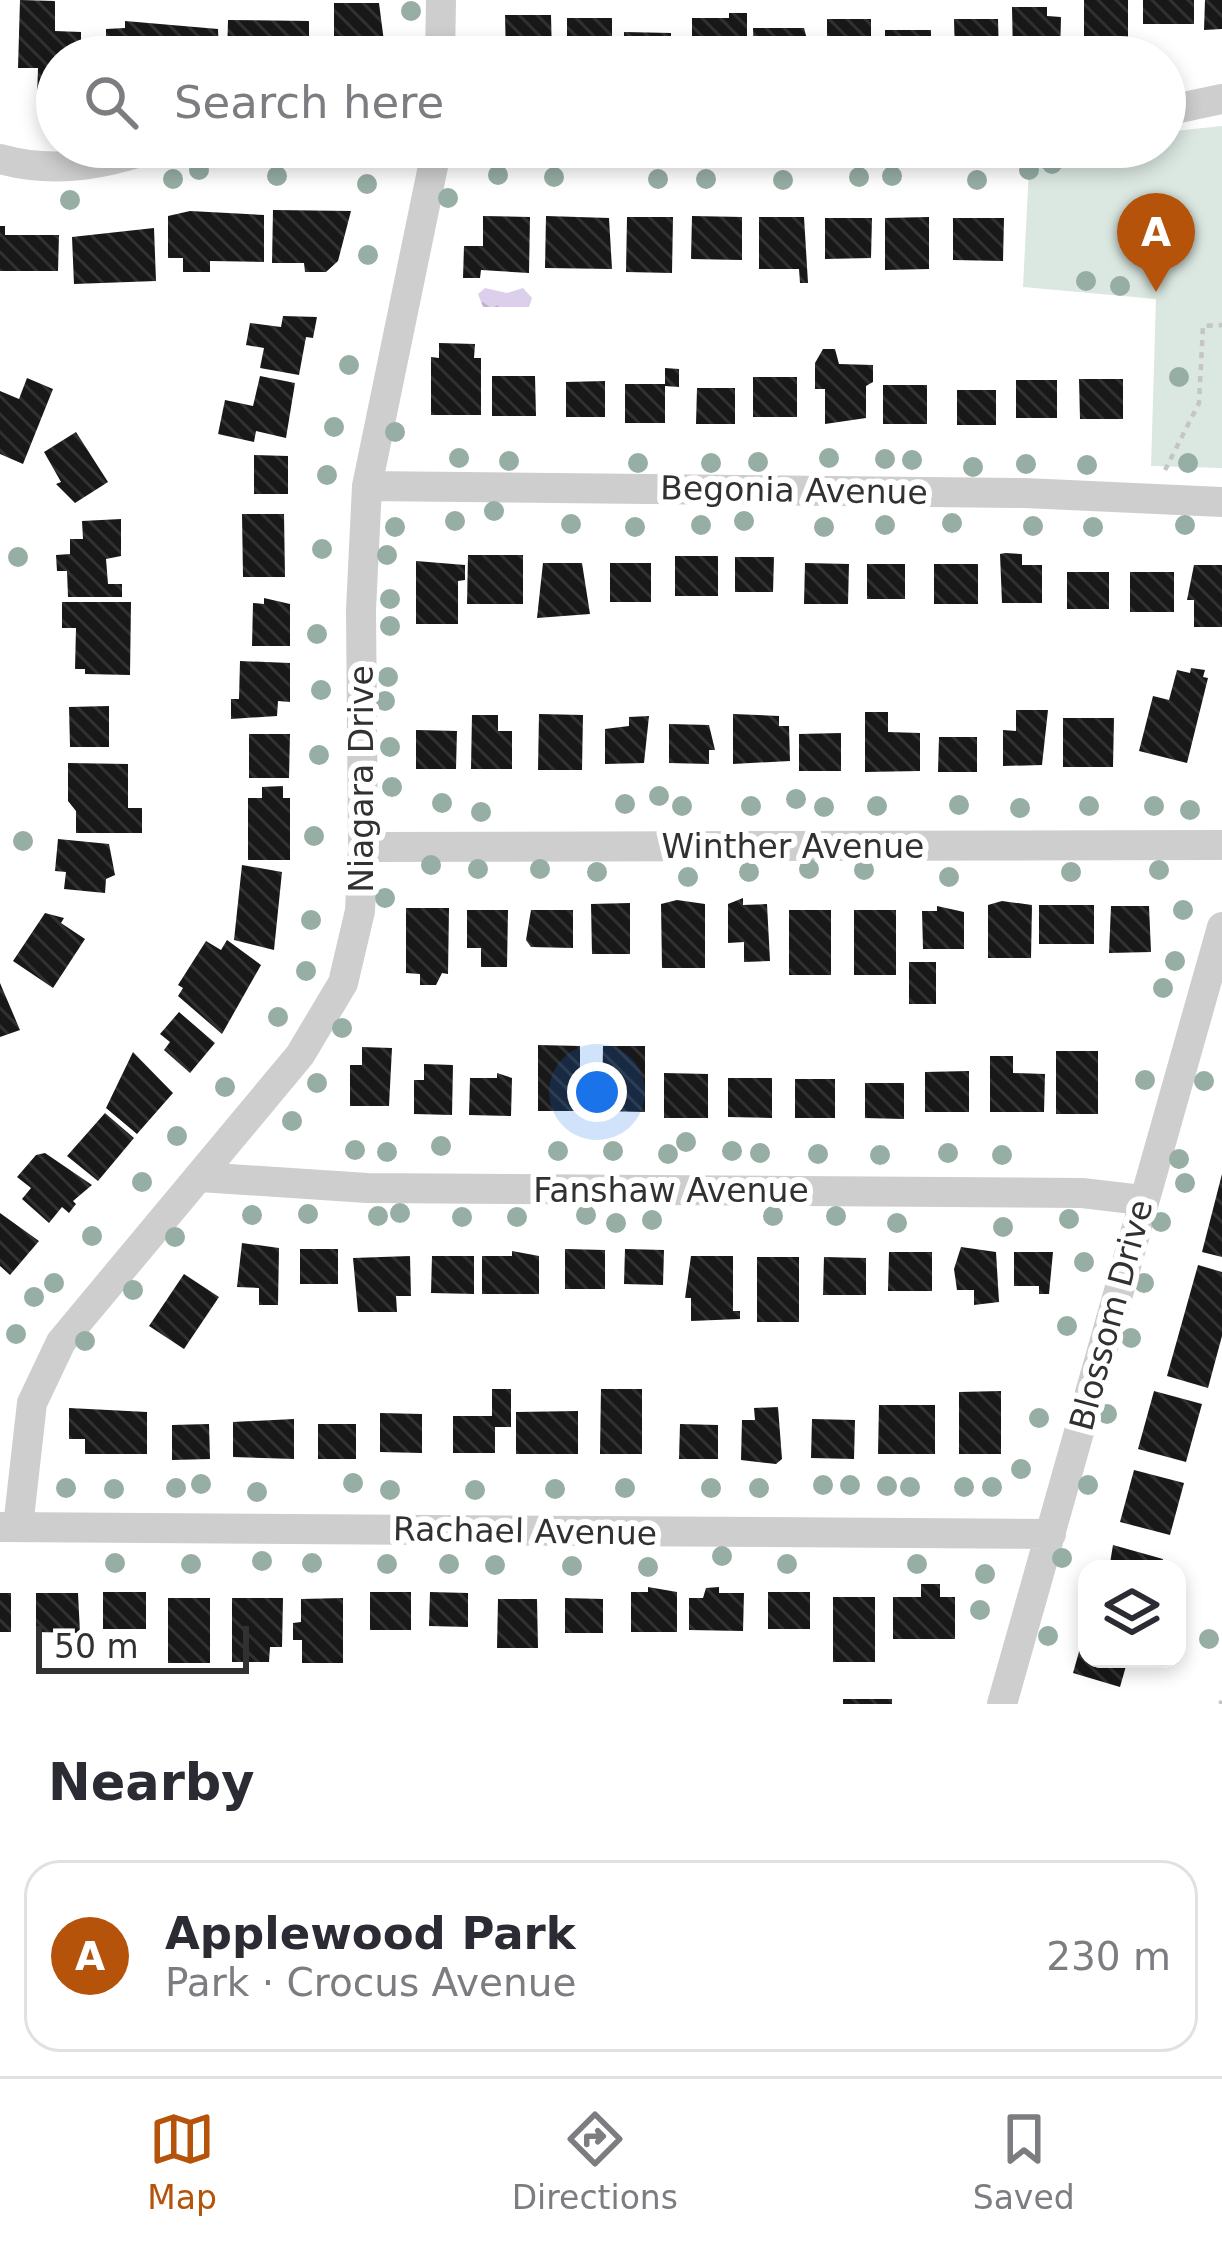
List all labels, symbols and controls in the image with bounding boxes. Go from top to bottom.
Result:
search box [36,36,1186,168]
icon: search [78,69,144,135]
text: Search here [174,76,444,129]
pin: A [1117,193,1195,292]
street label: Begonia Avenue [660,468,928,512]
street label: Niagara Drive [342,665,381,893]
street label: Winther Avenue [662,827,924,866]
your location [567,1062,627,1122]
street label: Fanshaw Avenue [533,1171,809,1210]
street label: Blossom Drive [1061,1195,1161,1435]
street label: Rachael Avenue [393,1509,657,1553]
map controls [1078,1560,1186,1668]
button: layers [1078,1560,1186,1668]
scale bar [36,1620,249,1673]
text: 50 m [54,1627,139,1666]
text: Nearby [48,1753,255,1812]
text: Applewood Park [165,1907,576,1960]
text: A [75,1934,105,1979]
text: 230 m [1046,1934,1171,1979]
text: Park · Crocus Avenue [165,1960,577,2005]
tab: Map [147,2106,217,2217]
tab: Directions [512,2106,678,2217]
tab: Saved [973,2106,1075,2217]

